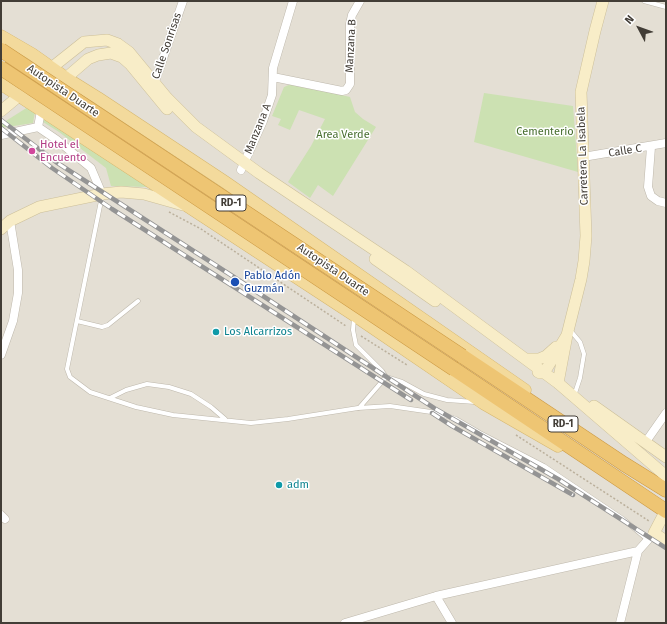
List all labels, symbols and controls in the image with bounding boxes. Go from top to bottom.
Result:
north arrow [619,8,659,48]
street label: Calle Sonrisas [149,11,185,81]
text: N [622,13,637,27]
street label: Manzana B [343,19,359,73]
street label: Autopista Duarte [24,62,102,120]
street label: Manzana A [242,102,274,156]
street label: Carretera La Isabela [575,106,591,206]
park label: Cementerio [516,125,574,139]
park label: Area Verde [316,128,370,142]
place label: Hotel el Encuento [40,138,86,164]
street label: Calle C [607,142,643,160]
marker: Hotel el Encuento [27,146,37,156]
road number: RD-1 [216,195,246,211]
street label: Autopista Duarte [294,241,372,299]
place label: Pablo Adón Guzmán [244,269,301,295]
marker: Pablo Adón Guzmán [229,276,241,288]
place label: Los Alcarrizos [224,325,292,339]
marker: Los Alcarrizos [211,327,221,337]
road number: RD-1 [548,416,578,432]
place label: adm [287,478,309,492]
marker: adm [274,480,284,490]

